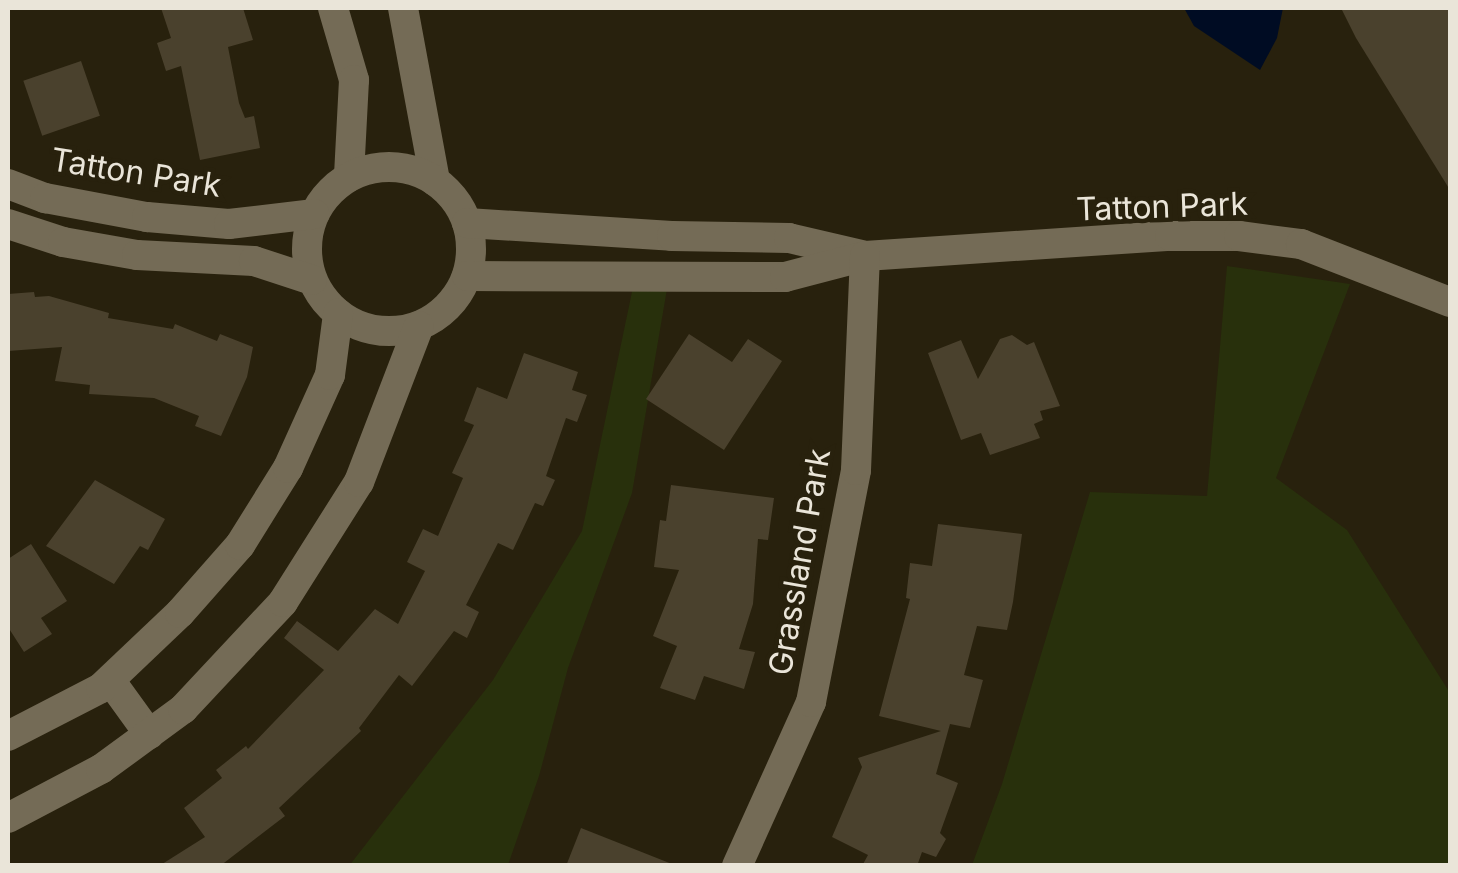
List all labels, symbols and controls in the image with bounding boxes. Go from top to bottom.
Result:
street label: Tatton Park [48,141,224,205]
street label: Tatton Park [1076,185,1248,229]
street label: Grassland Park [761,446,839,678]

